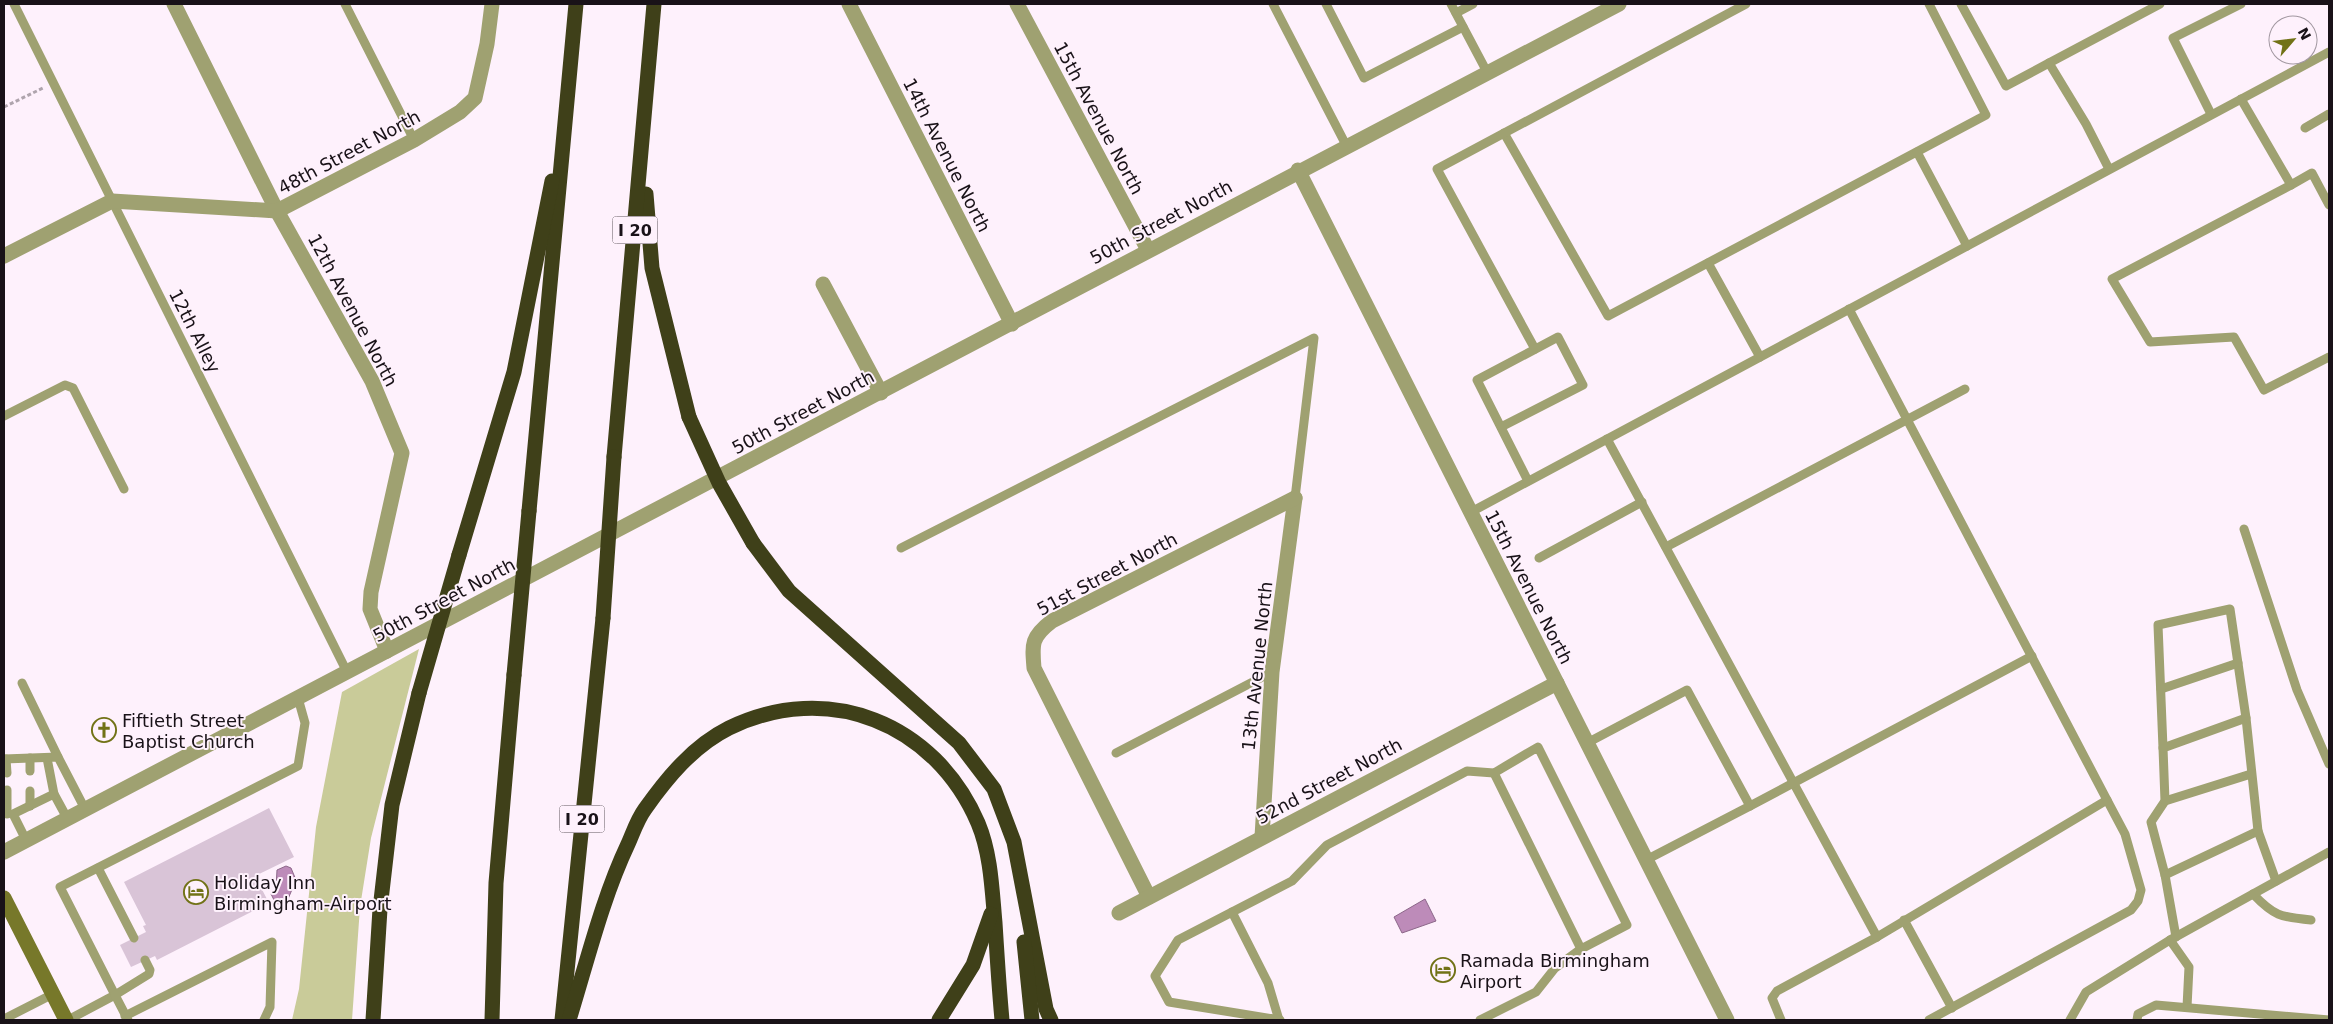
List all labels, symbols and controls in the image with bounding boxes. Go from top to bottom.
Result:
north arrow [2268,15,2318,65]
text: N [2295,25,2314,43]
street label: 15th Avenue North [1050,38,1148,198]
street label: 14th Avenue North [899,74,995,236]
street label: 48th Street North [274,106,424,198]
street label: 50th Street North [1086,176,1236,268]
road number: I 20 [612,216,658,244]
street label: 12th Avenue North [304,230,402,390]
street label: 12th Alley [165,286,225,377]
street label: 50th Street North [728,366,878,458]
street label: 15th Avenue North [1481,506,1577,668]
street label: 51st Street North [1033,528,1181,620]
street label: 50th Street North [369,554,519,646]
street label: 13th Avenue North [1238,580,1276,752]
place label: Fiftieth Street Baptist Church [122,710,255,752]
church icon: Fiftieth Street Baptist Church [91,717,117,743]
street label: 52nd Street North [1252,734,1406,828]
road number: I 20 [560,806,604,832]
place label: Holiday Inn Birmingham-Airport [214,872,392,914]
hotel icon: Holiday Inn Birmingham-Airport [183,879,209,905]
place label: Ramada Birmingham Airport [1460,950,1650,992]
hotel icon: Ramada Birmingham Airport [1430,957,1456,983]

